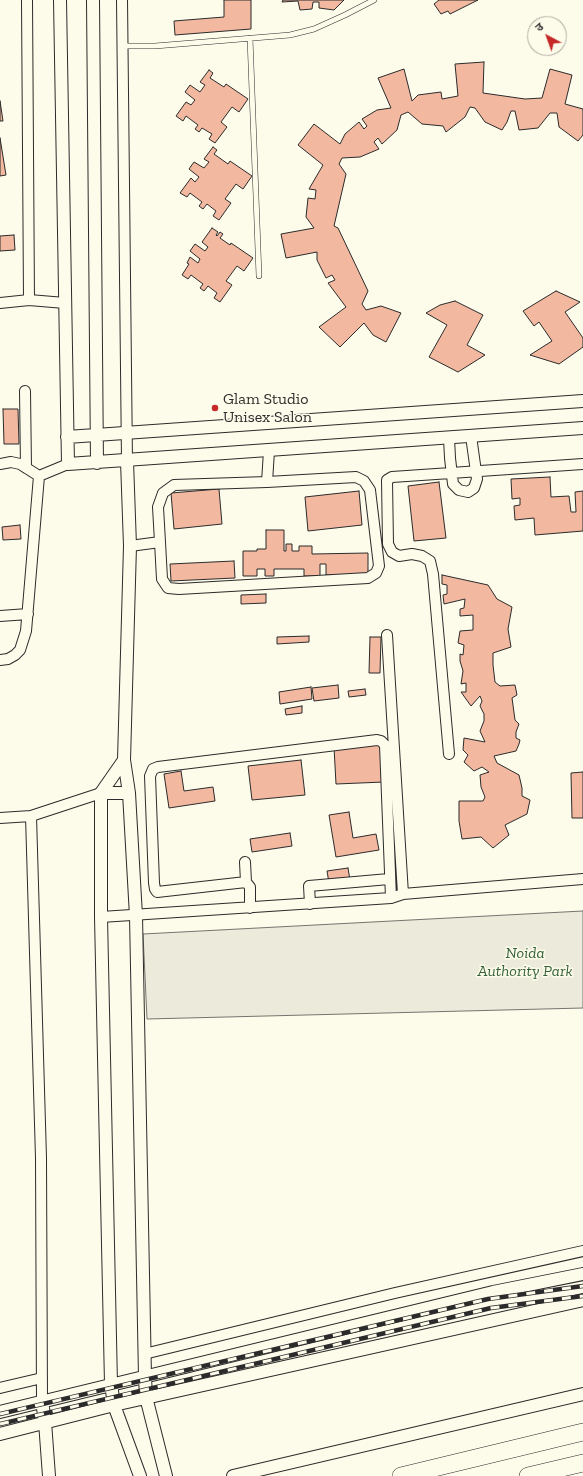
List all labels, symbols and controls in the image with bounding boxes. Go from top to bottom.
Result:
north arrow [527,16,567,56]
text: उ [533,20,546,34]
place label: Glam Studio Unisex Salon [223,389,312,427]
marker: Glam Studio Unisex Salon [210,403,220,413]
park label: Noida Authority Park [477,943,573,981]

